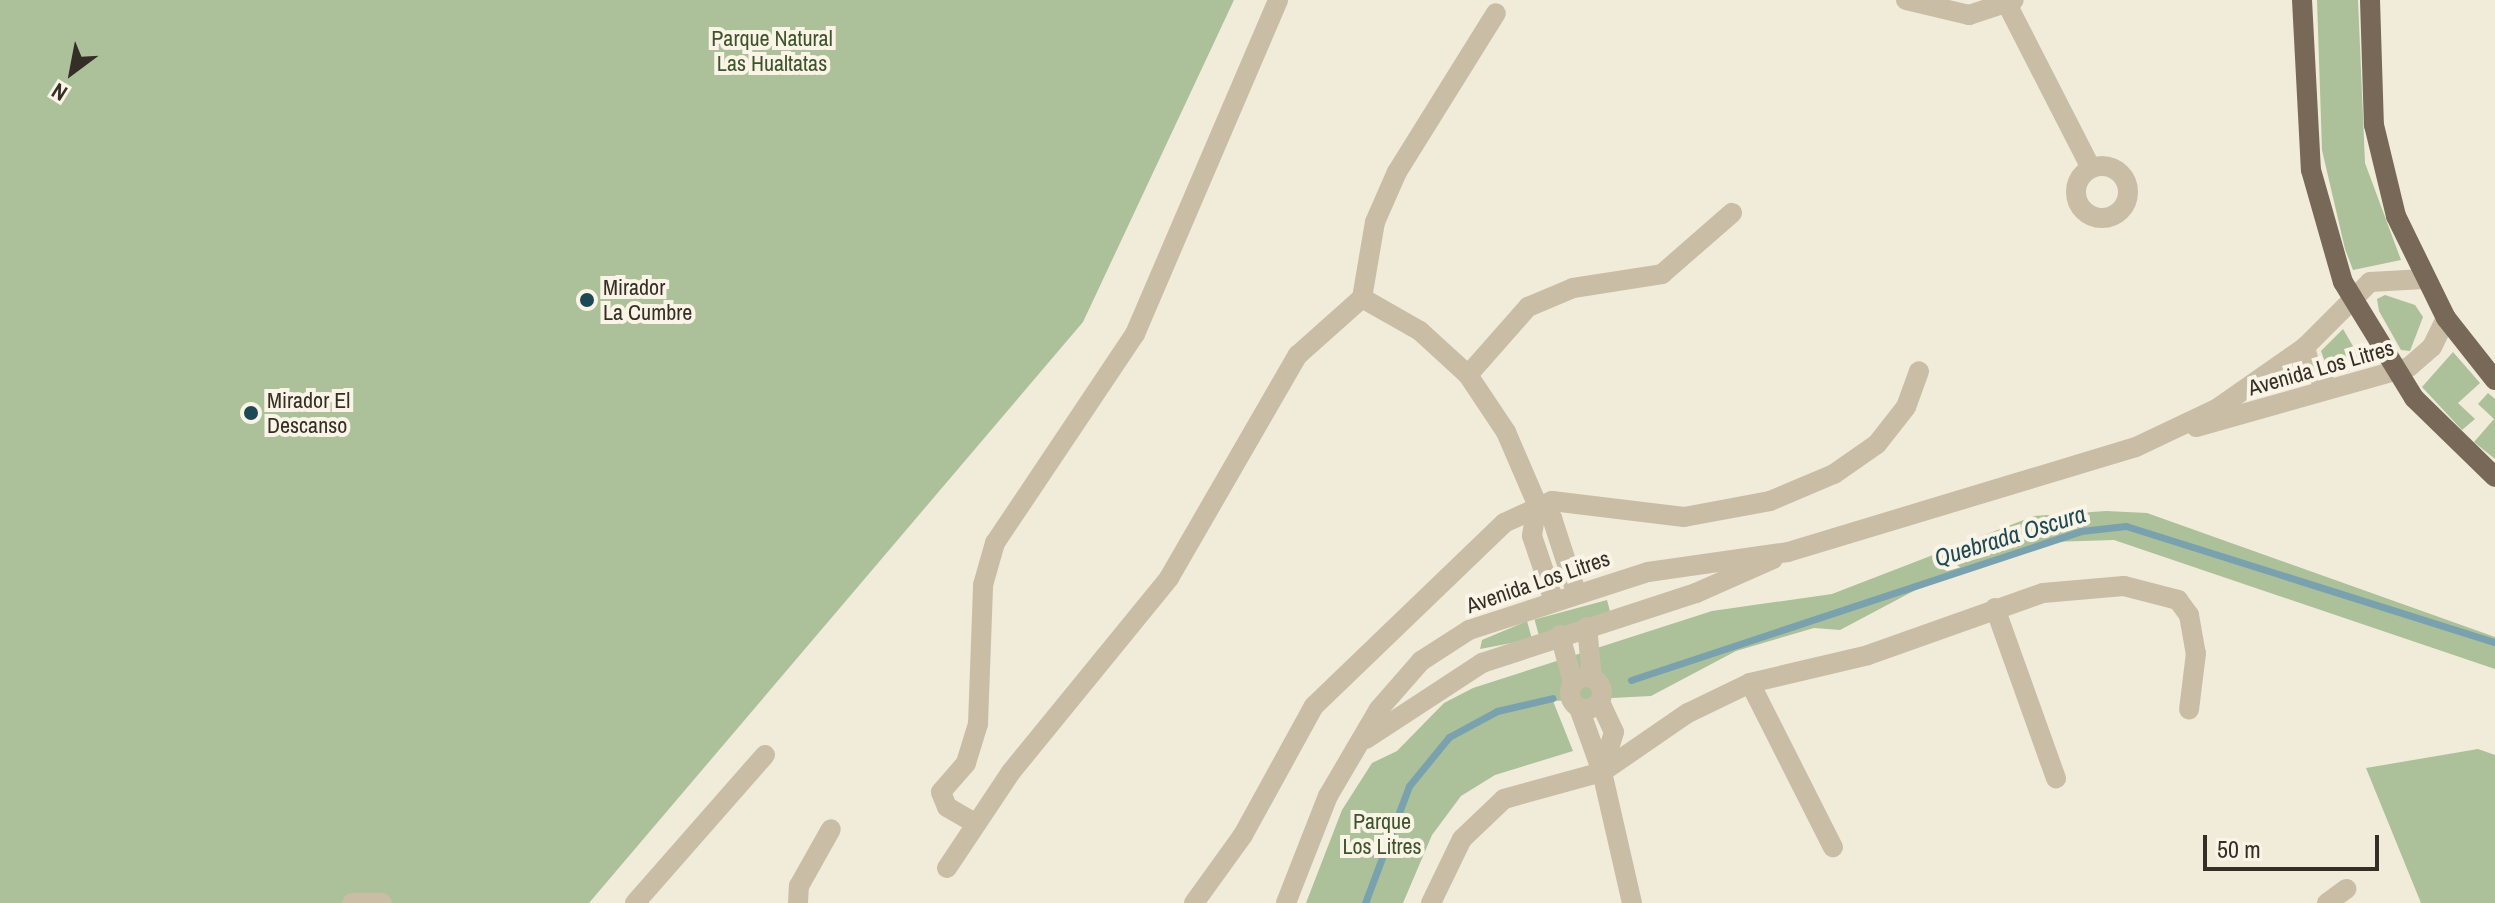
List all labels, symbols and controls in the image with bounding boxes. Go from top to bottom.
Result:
park label: Parque Natural Las Hualtatas [711,25,833,76]
north arrow [32,32,112,112]
text: N [46,76,73,109]
place label: Mirador La Cumbre [603,274,692,326]
marker: Mirador La Cumbre [578,291,596,309]
street label: Avenida Los Litres [2245,335,2397,401]
place label: Mirador El Descanso [267,387,350,438]
marker: Mirador El Descanso [242,404,260,422]
water label: Quebrada Oscura [1931,499,2089,573]
street label: Avenida Los Litres [1463,545,1613,619]
park label: Parque Los Litres [1342,808,1422,860]
scale bar [2207,819,2383,869]
text: 50 m [2217,833,2261,865]

